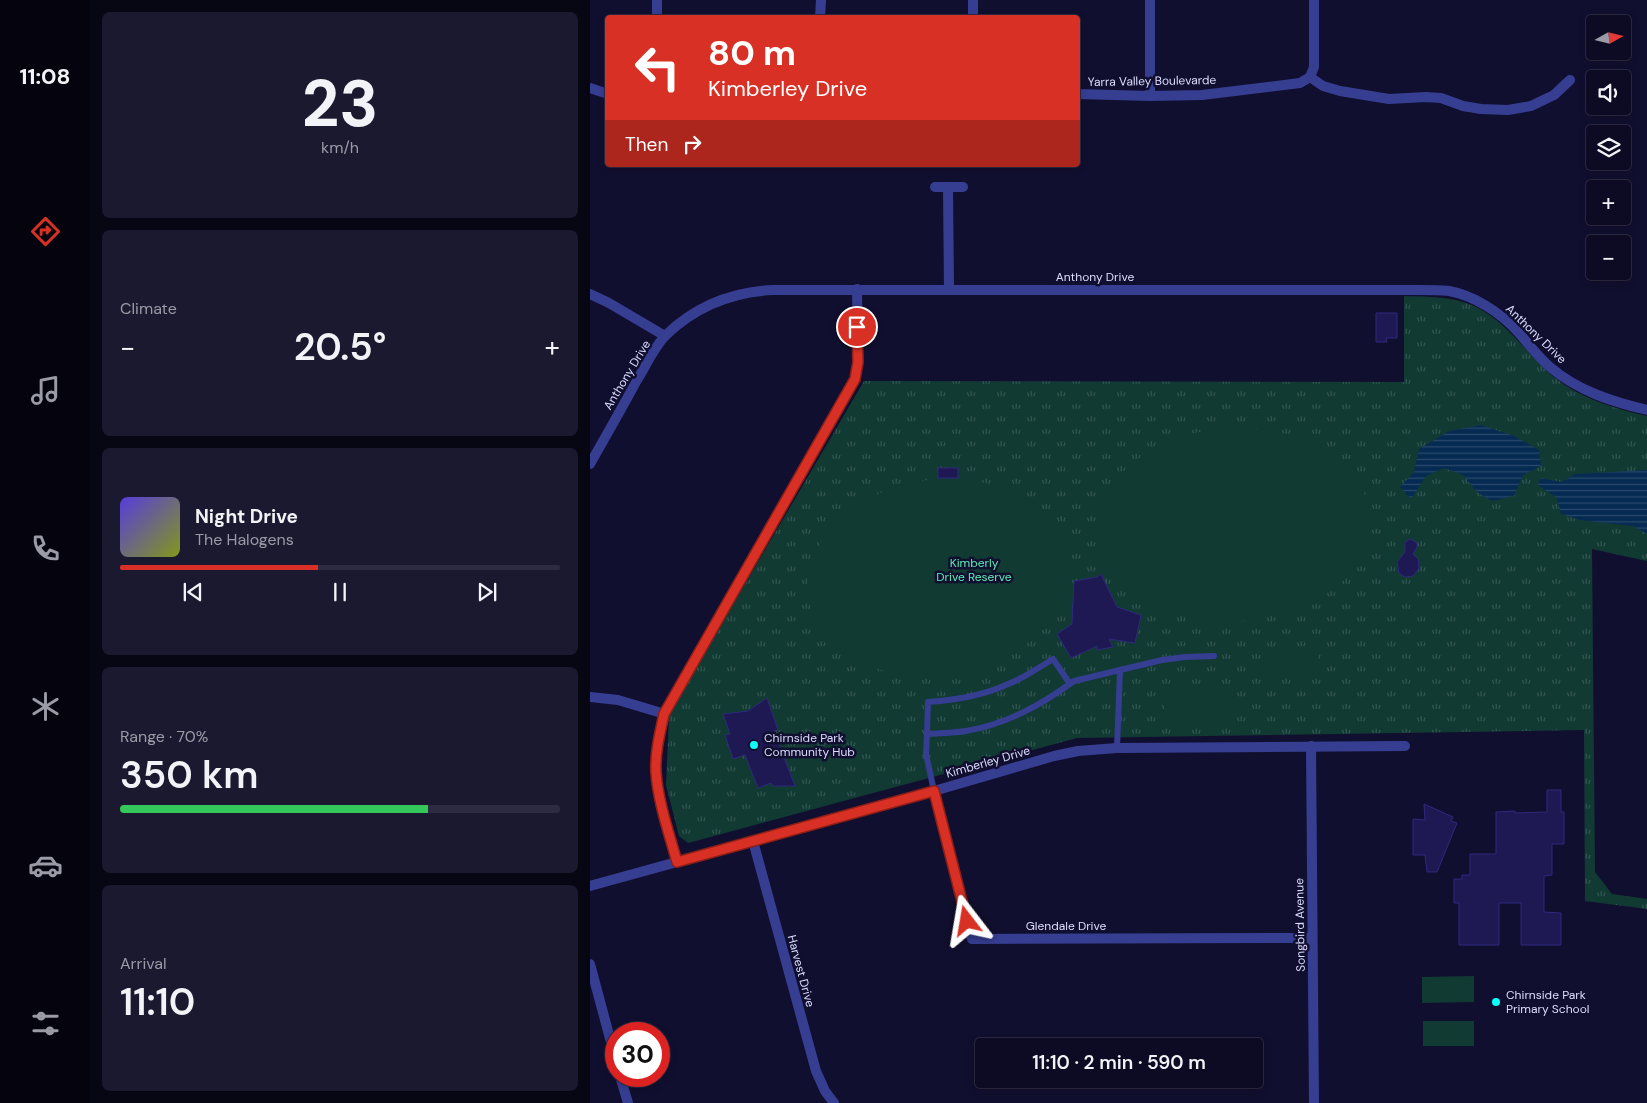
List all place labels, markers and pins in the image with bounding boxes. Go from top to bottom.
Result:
pin [836,306,878,348]
place label: Chirnside Park Community Hub [764,730,855,760]
marker: Chirnside Park Community Hub [748,739,760,751]
place label: Chirnside Park Primary School [1506,987,1589,1017]
marker: Chirnside Park Primary School [1490,996,1502,1008]

